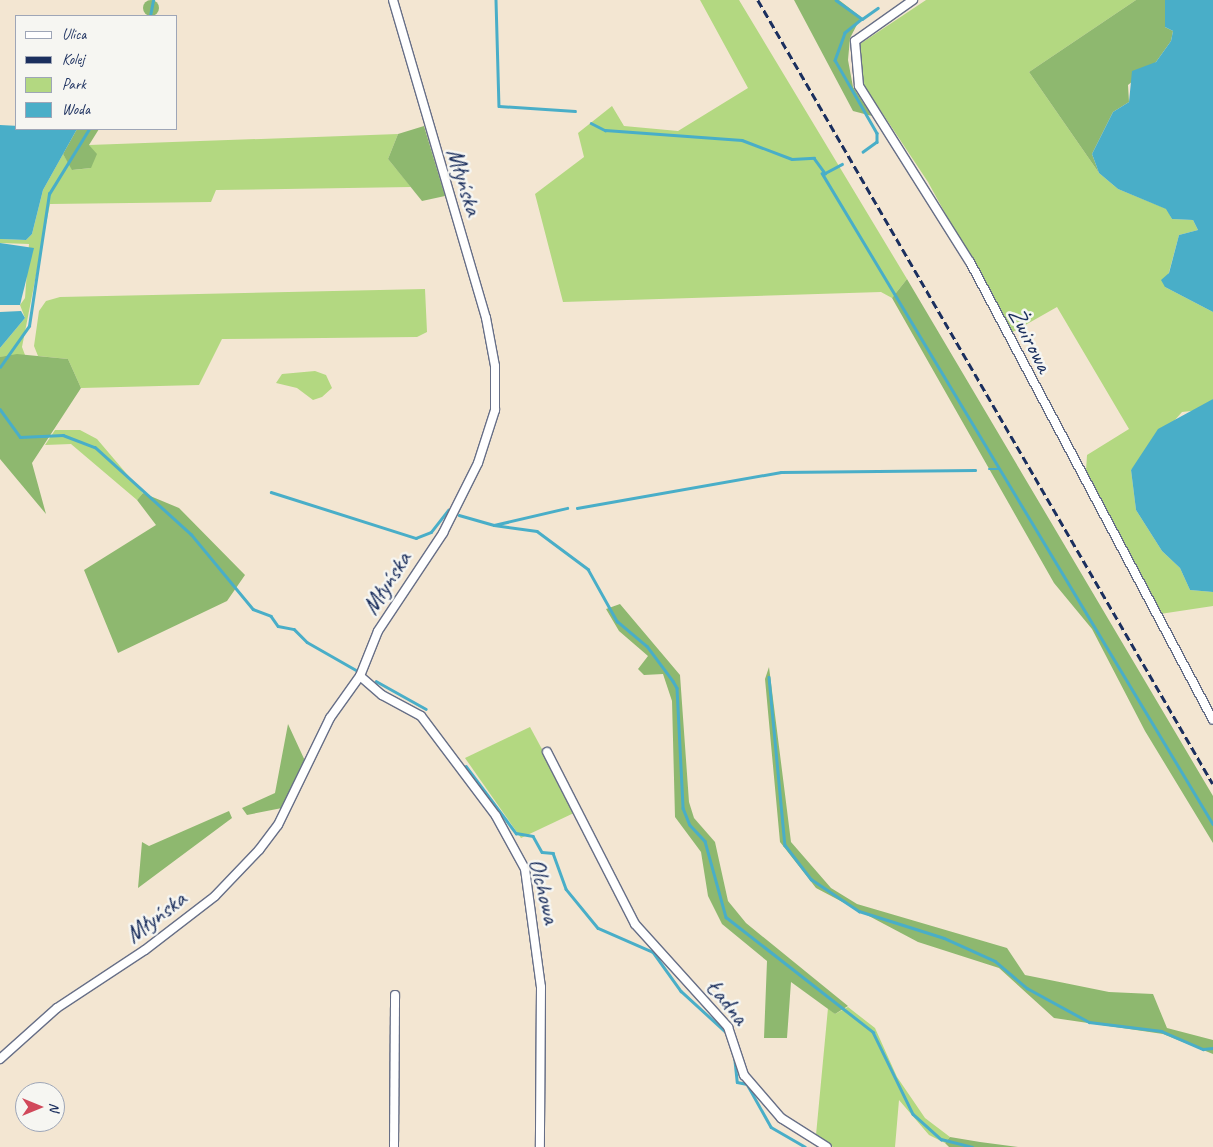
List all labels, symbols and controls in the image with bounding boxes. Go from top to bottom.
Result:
legend [15,15,178,130]
text: Ulica [62,25,86,44]
text: Kolej [62,50,85,69]
text: Park [62,75,86,94]
text: Woda [62,100,90,119]
street label: Młyńska [440,145,488,219]
street label: Żwirowa [1002,303,1058,377]
street label: Młyńska [356,546,418,620]
street label: Olchowa [522,855,566,927]
street label: Młyńska [120,885,192,949]
street label: Ładna [700,973,754,1031]
north arrow [15,1082,65,1132]
text: N [46,1103,63,1111]

